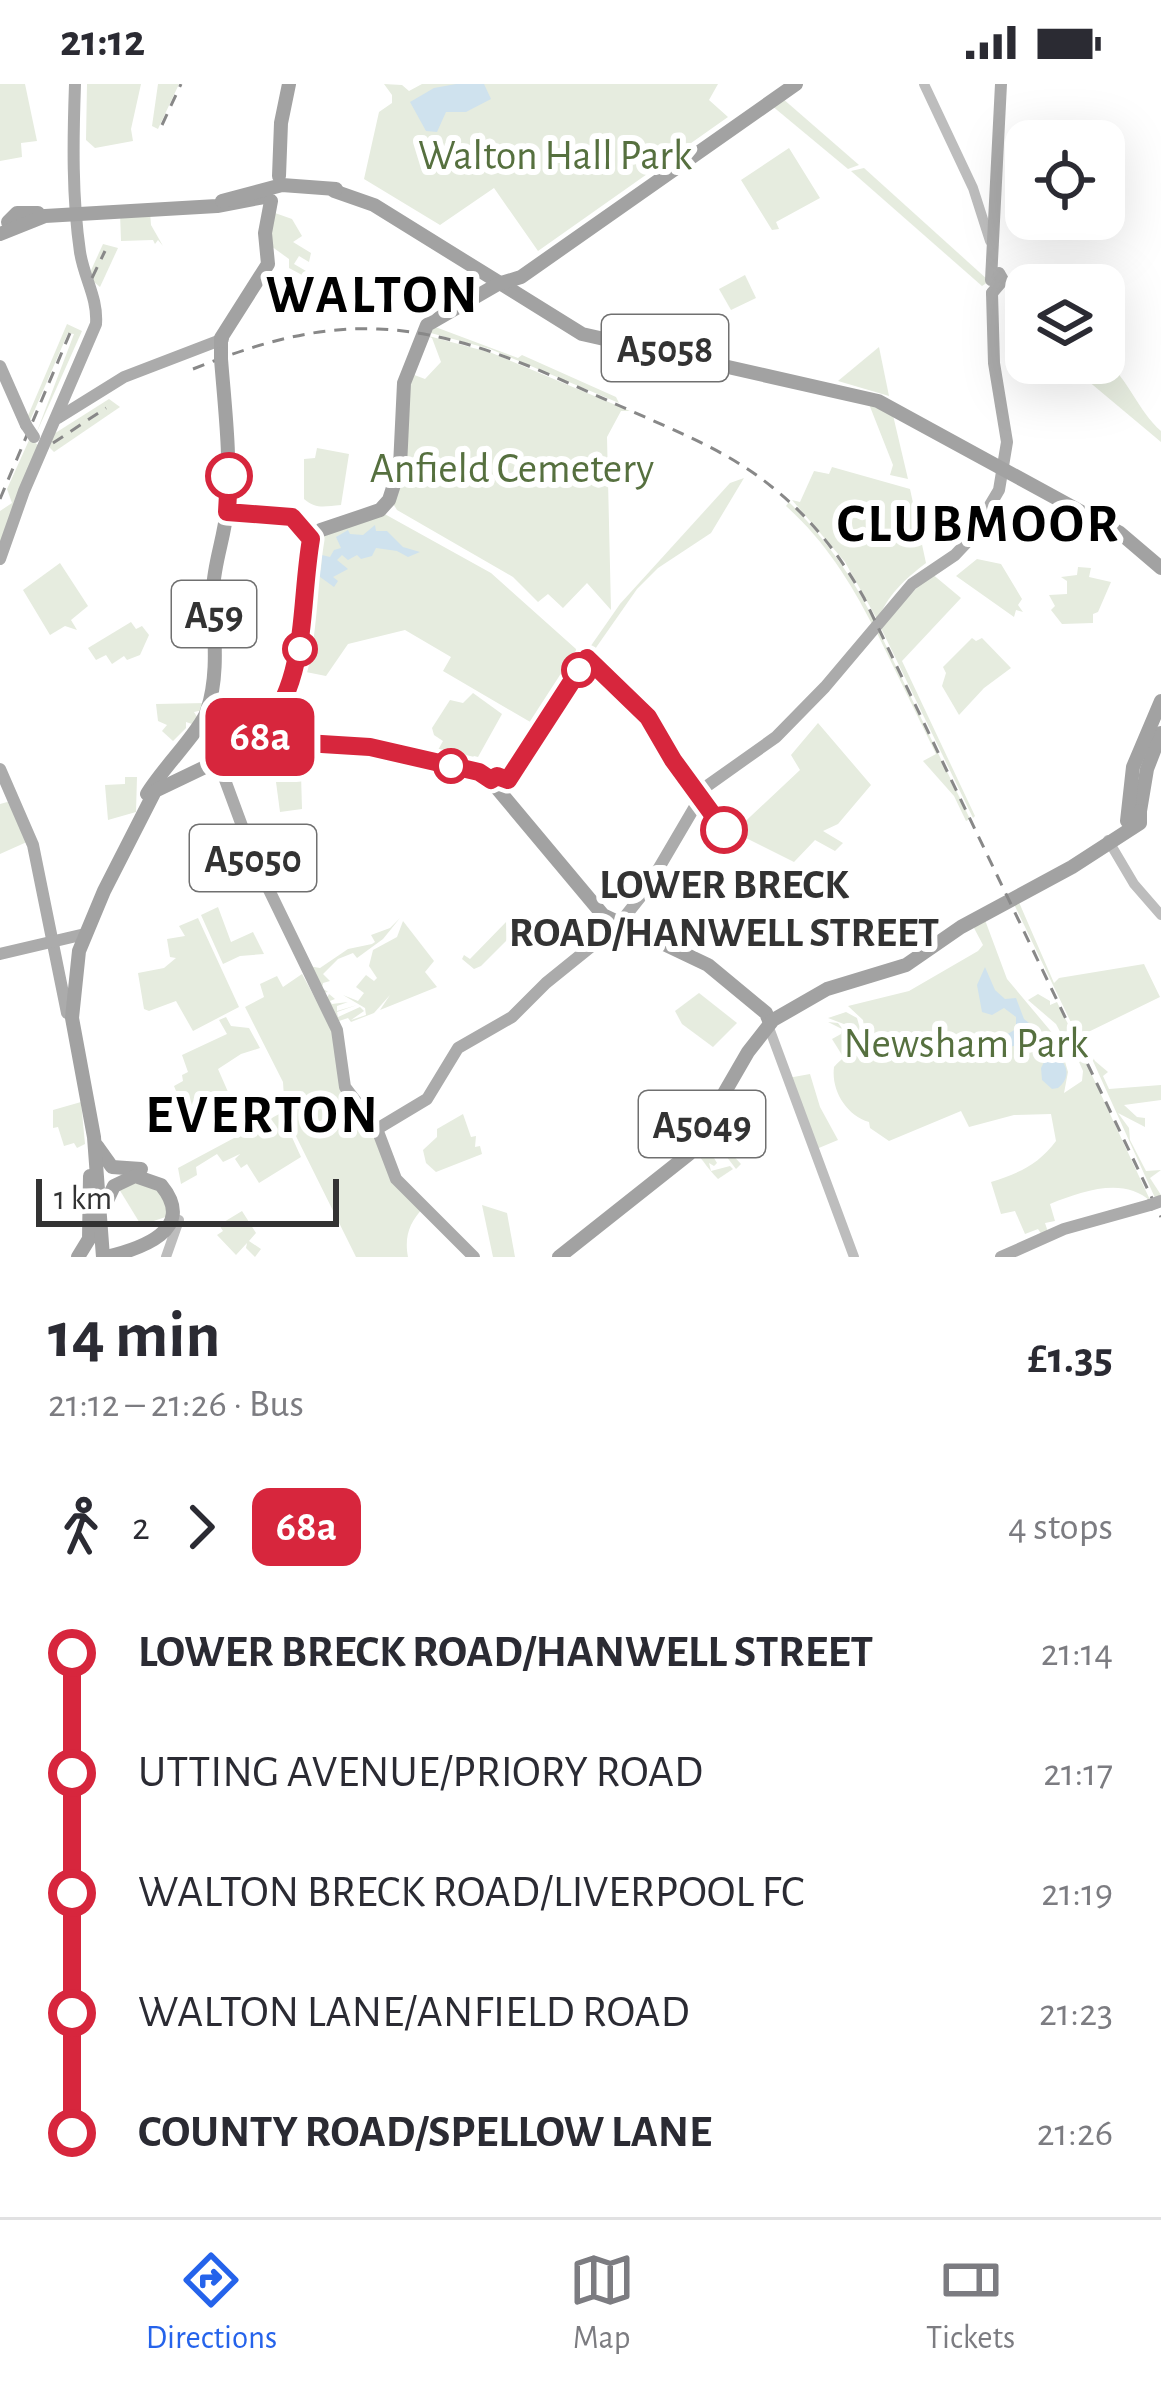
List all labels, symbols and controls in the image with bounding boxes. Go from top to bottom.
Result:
text: 21:12 [60,19,145,64]
map controls [1005,120,1125,384]
button: locate [1005,120,1125,240]
park label: Walton Hall Park [418,135,692,177]
button: layers [1005,264,1125,384]
district label: WALTON [266,269,480,323]
road number: A5058 [602,315,728,381]
park label: Anfield Cemetery [370,448,654,490]
unlabelled marker [207,454,251,498]
district label: CLUBMOOR [837,498,1121,552]
road number: A59 [172,581,256,647]
unlabelled marker [284,633,316,665]
unlabelled marker [563,654,595,686]
line badge: 68a [191,698,329,776]
text: 68a [229,716,291,758]
unlabelled marker [435,750,467,782]
marker: LOWER BRECK ROAD/HANWELL STREET [702,808,746,852]
road number: A5050 [190,825,316,891]
place label: LOWER BRECK ROAD/HANWELL STREET [509,864,939,954]
park label: Newsham Park [844,1023,1088,1065]
district label: EVERTON [145,1089,381,1143]
road number: A5049 [639,1091,765,1157]
scale bar [36,1173,339,1226]
text: 1 km [54,1183,112,1216]
text: 14 min [48,1303,220,1369]
text: £1.35 [1028,1336,1113,1381]
text: 21:12 – 21:26 · Bus [48,1385,304,1424]
icon: walk [48,1494,114,1560]
icon: forward [168,1494,234,1560]
text: 68a [276,1506,337,1548]
text: 2 [132,1508,150,1547]
text: 4 stops [1008,1508,1113,1547]
text: LOWER BRECK ROAD/HANWELL STREET [138,1630,873,1675]
text: 21:14 [1041,1634,1113,1673]
text: UTTING AVENUE/PRIORY ROAD [138,1750,703,1795]
text: 21:17 [1043,1754,1113,1793]
text: WALTON BRECK ROAD/LIVERPOOL FC [138,1870,804,1915]
text: 21:19 [1041,1874,1113,1913]
text: WALTON LANE/ANFIELD ROAD [138,1990,690,2035]
text: 21:23 [1039,1994,1113,2033]
text: COUNTY ROAD/SPELLOW LANE [138,2110,712,2155]
text: 21:26 [1037,2114,1113,2153]
tab: Directions [146,2247,277,2359]
tab: Map [569,2247,635,2359]
tab: Tickets [926,2247,1015,2359]

